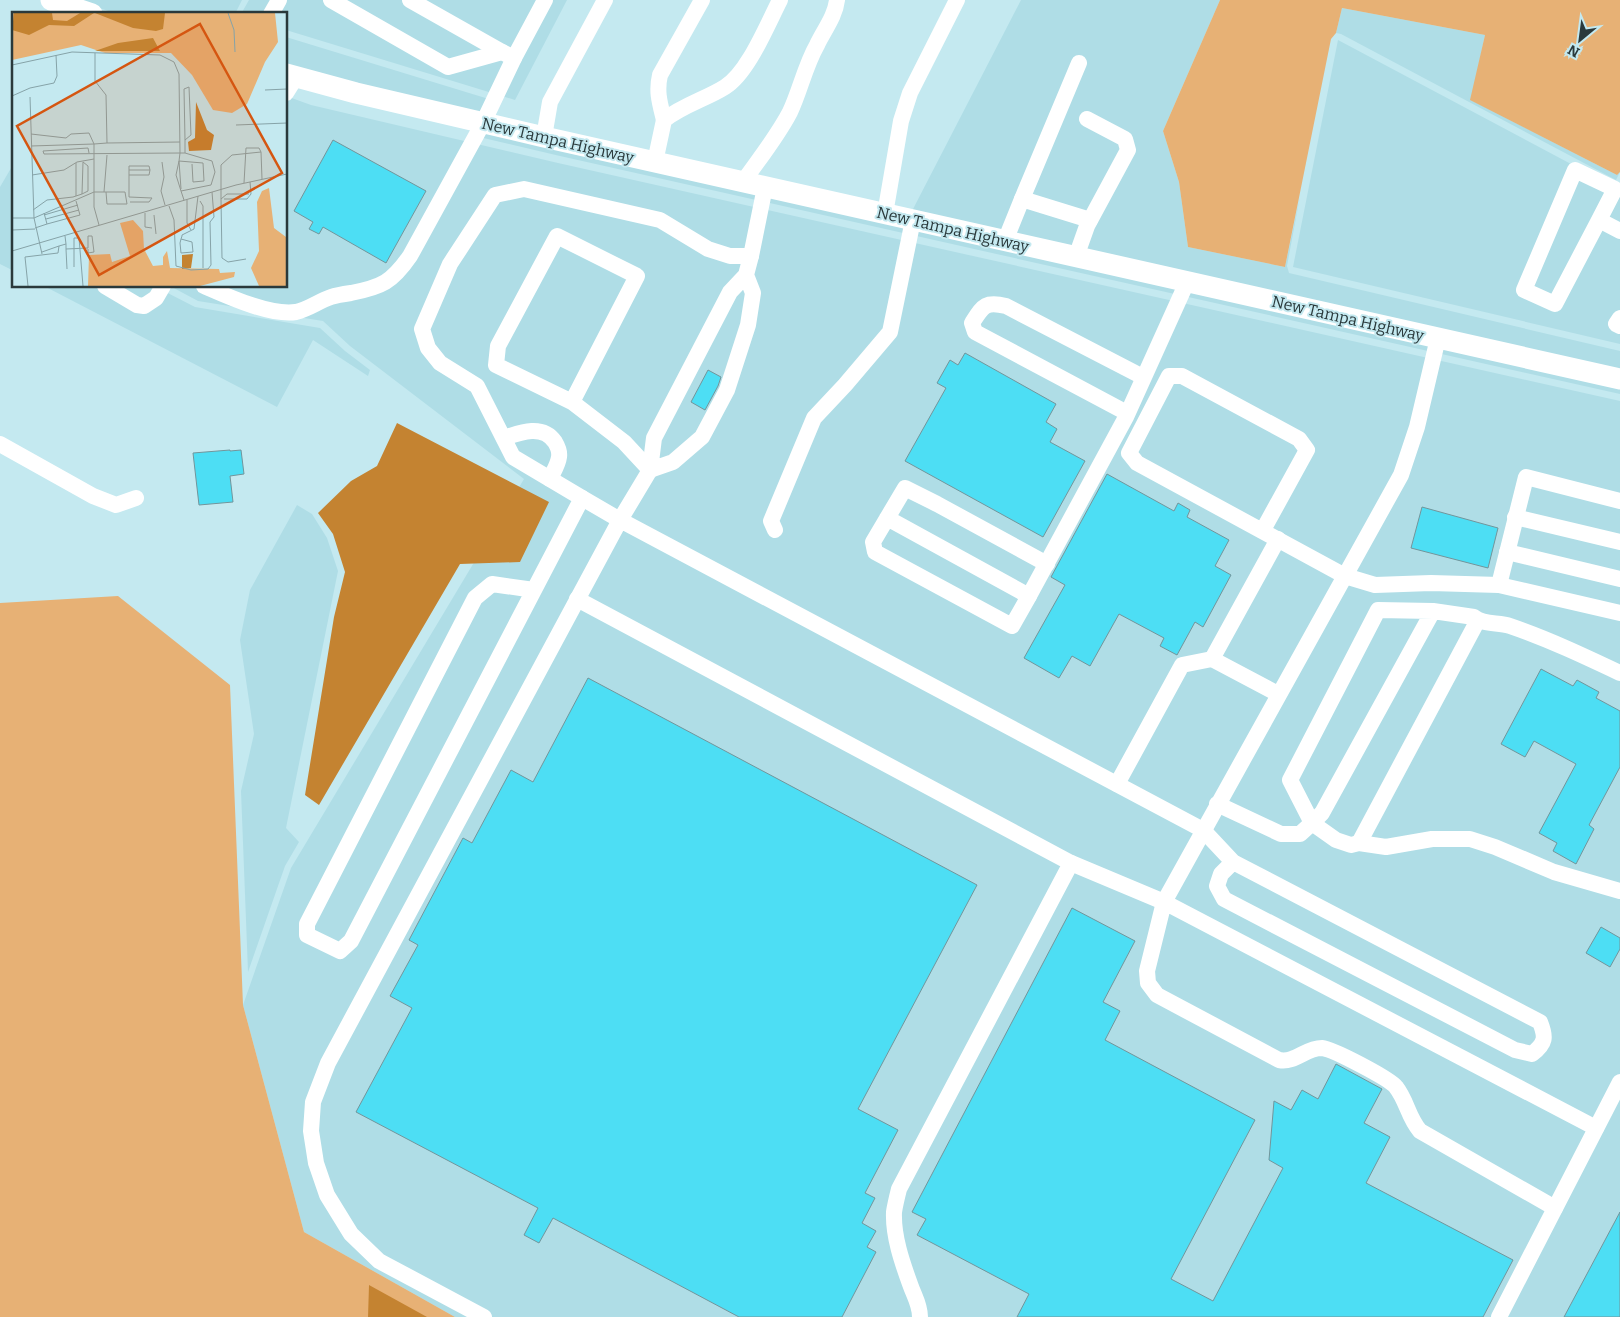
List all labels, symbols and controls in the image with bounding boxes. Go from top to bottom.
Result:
inset map [12,12,288,288]
north arrow [1555,15,1605,65]
text: N [1565,41,1583,61]
street label: New Tampa Highway [480,114,636,167]
street label: New Tampa Highway [875,203,1031,256]
street label: New Tampa Highway [1270,292,1426,345]

